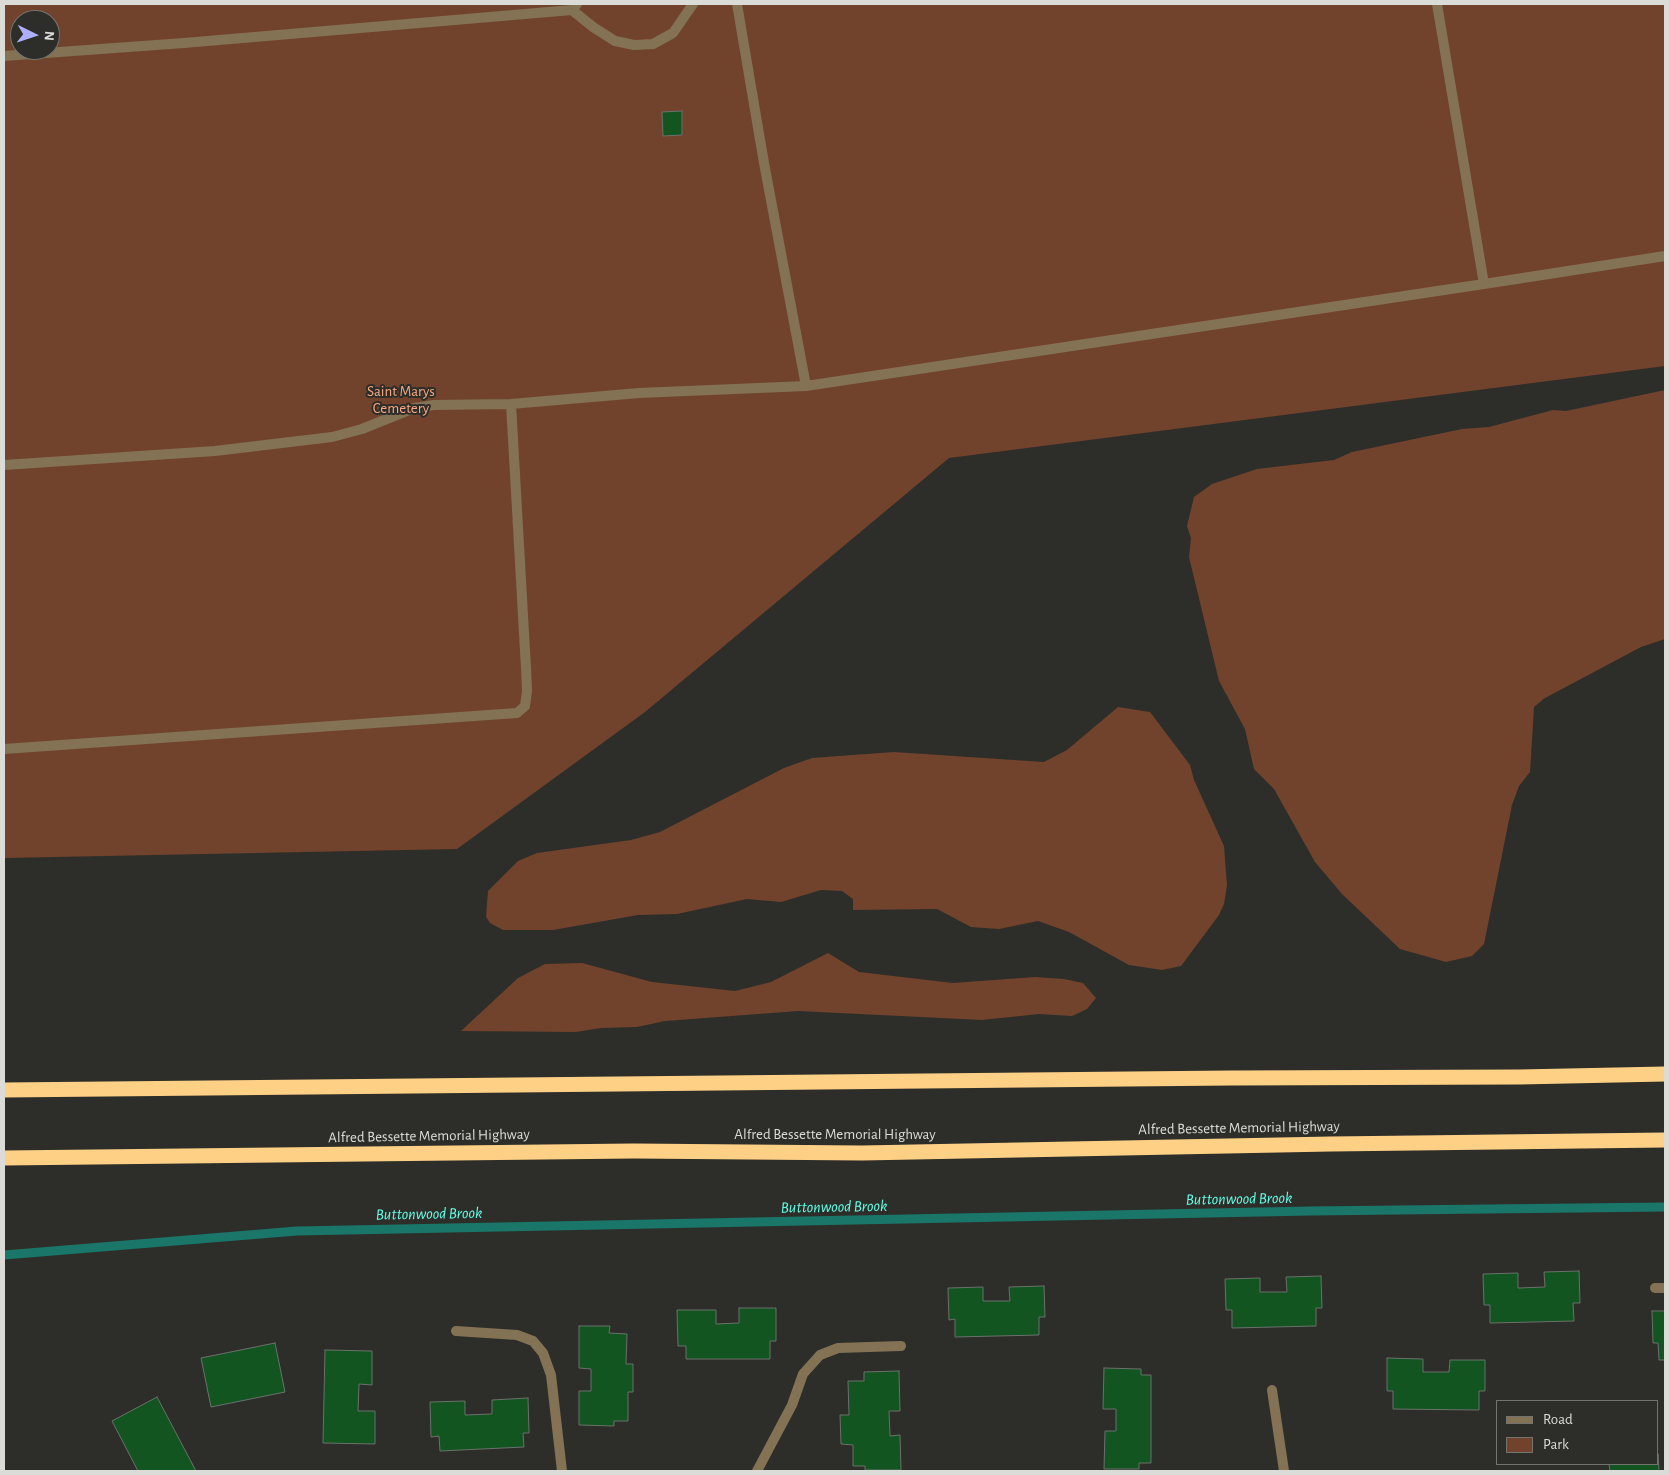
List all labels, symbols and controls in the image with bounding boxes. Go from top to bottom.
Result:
north arrow [10,10,60,60]
text: N [42,31,56,41]
park label: Saint Marys Cemetery [367,382,435,417]
street label: Alfred Bessette Memorial Highway [1138,1117,1340,1139]
street label: Alfred Bessette Memorial Highway [328,1125,530,1147]
street label: Alfred Bessette Memorial Highway [734,1125,936,1143]
water label: Buttonwood Brook [1185,1188,1293,1210]
water label: Buttonwood Brook [780,1196,888,1218]
water label: Buttonwood Brook [375,1203,483,1225]
legend [1496,1400,1659,1465]
text: Road [1543,1412,1573,1427]
text: Park [1543,1437,1569,1452]

